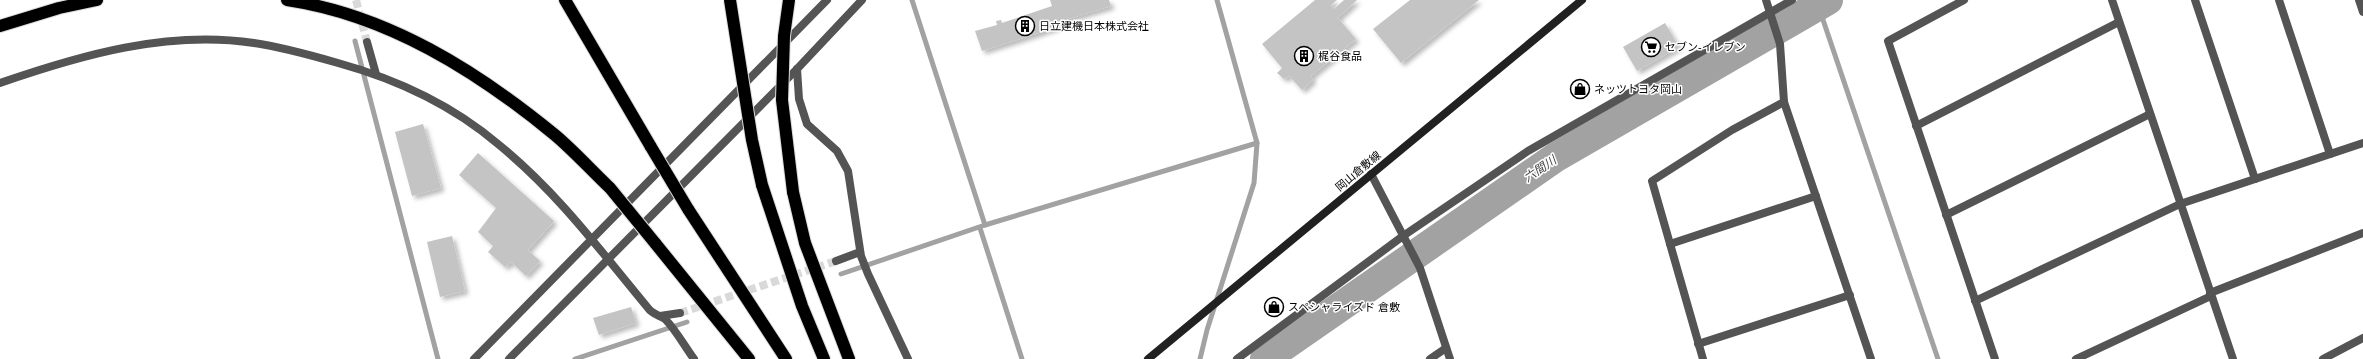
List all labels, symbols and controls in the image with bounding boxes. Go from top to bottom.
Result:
building icon: 日立建機日本株式会社 [1014,15,1036,37]
place label: 日立建機日本株式会社 [1039,20,1149,32]
supermarket icon: セブン-イレブン [1640,36,1662,58]
place label: セブン-イレブン [1665,41,1746,53]
building icon: 梶谷食品 [1293,45,1315,67]
place label: 梶谷食品 [1318,50,1362,62]
shop icon: ネッツトヨタ岡山 [1569,78,1591,100]
place label: ネッツトヨタ岡山 [1594,83,1682,95]
street label: 岡山倉敷線 [1333,149,1383,193]
water label: 六間川 [1521,152,1560,185]
shop icon: スペシャライズド 倉敷 [1263,296,1285,318]
place label: スペシャライズド 倉敷 [1288,301,1400,313]

